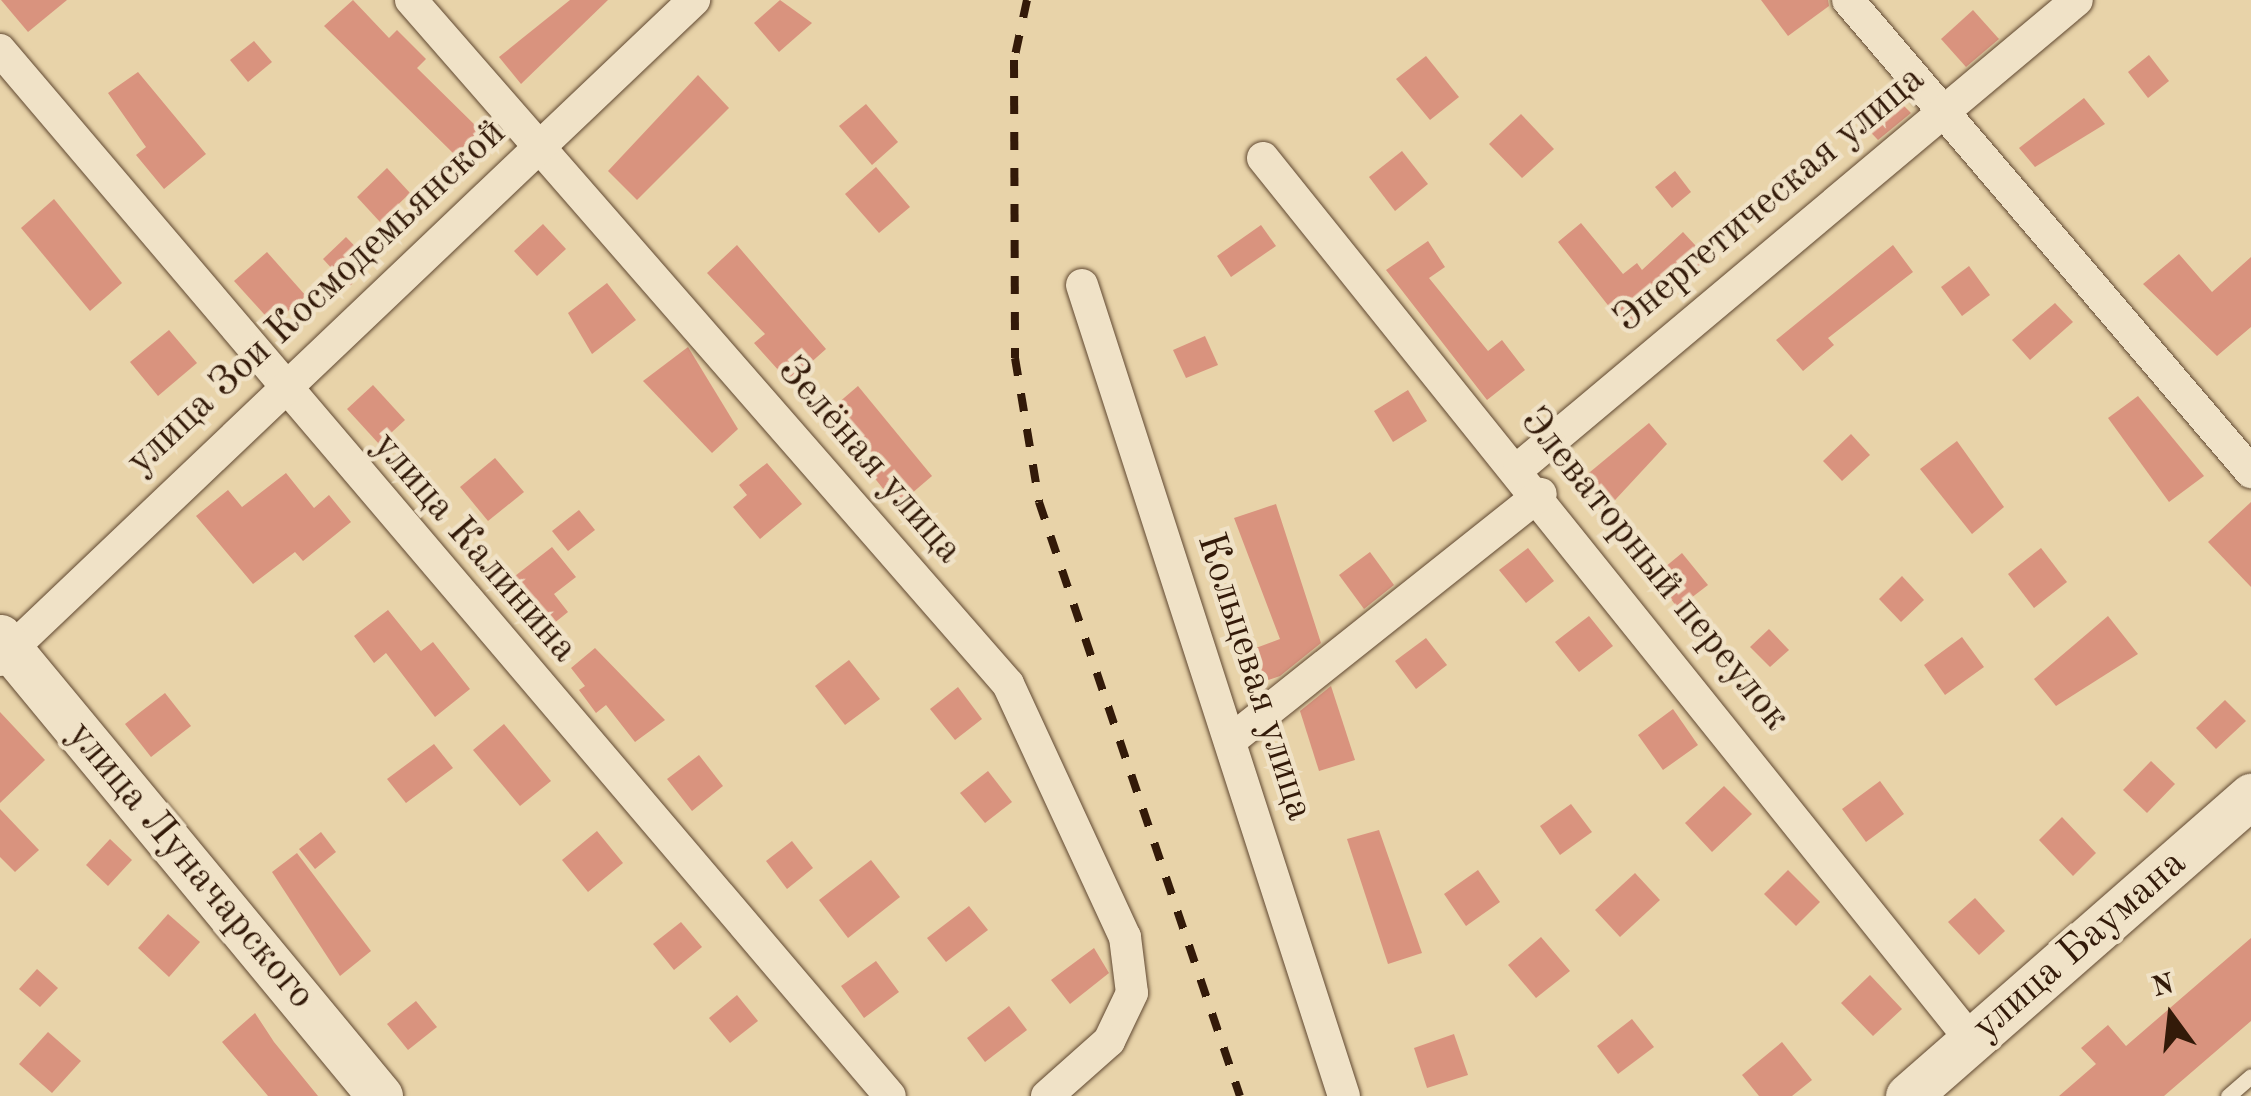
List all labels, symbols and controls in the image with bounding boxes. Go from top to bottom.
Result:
street label: Энергетическая улица [1605,56,1935,344]
street label: улица Зои Космодемьянской [118,110,516,486]
street label: Зелёная улица [766,348,972,574]
street label: Элеваторный переулок [1509,399,1799,741]
street label: улица Калинина [361,423,587,673]
street label: Кольцевая улица [1185,527,1323,827]
street label: улица Луначарского [56,712,324,1020]
street label: улица Баумана [1963,840,2197,1052]
north arrow [2121,966,2221,1066]
text: N [2149,971,2177,1003]

